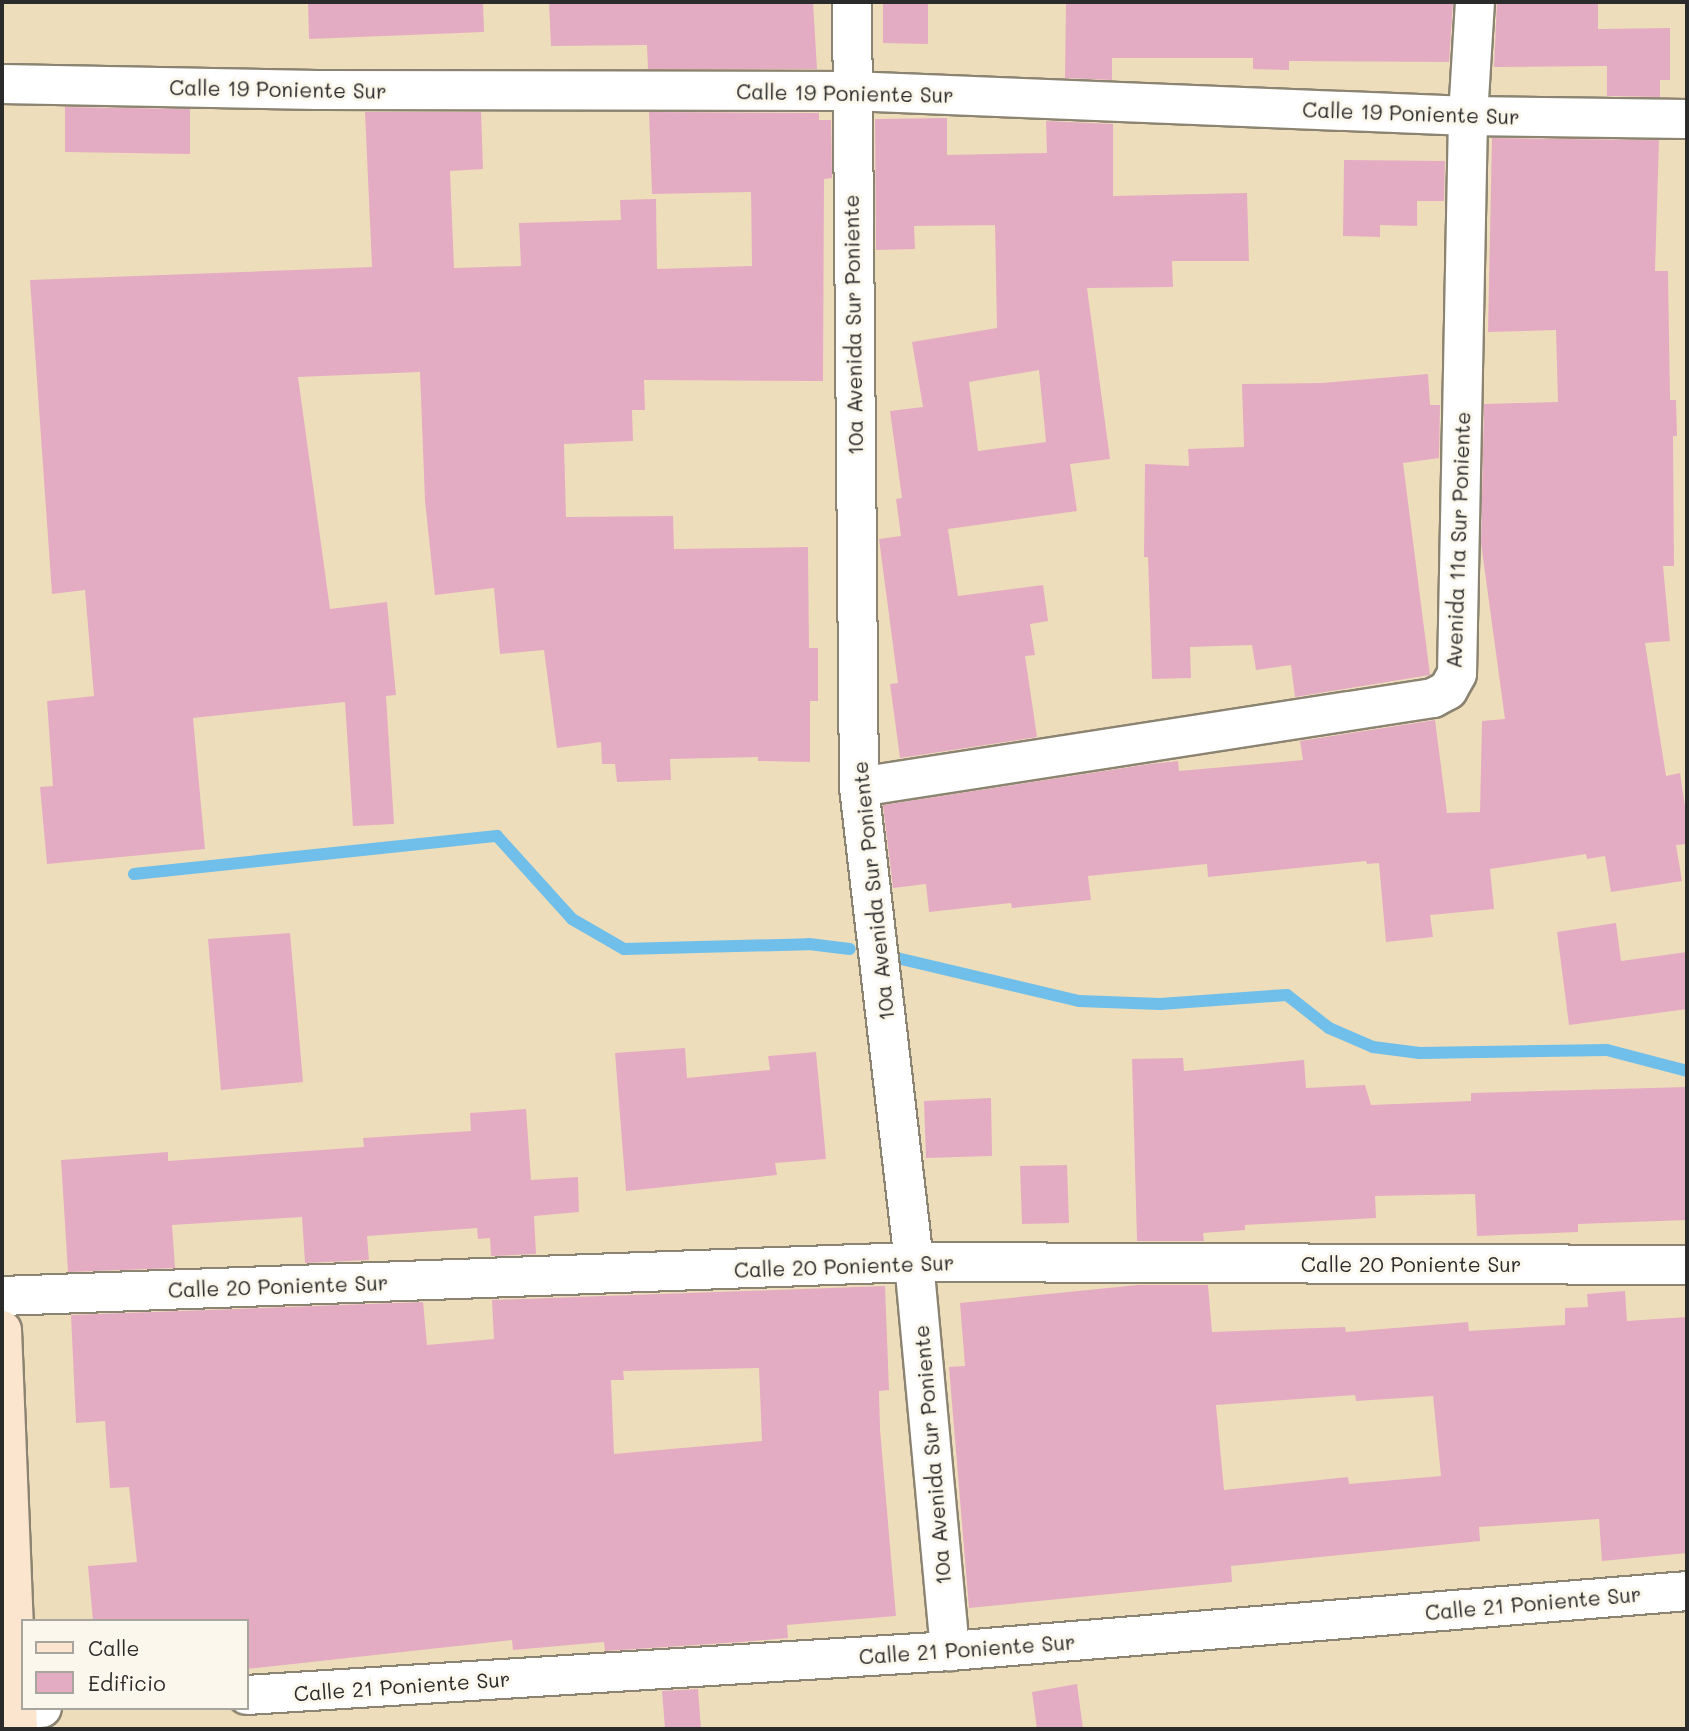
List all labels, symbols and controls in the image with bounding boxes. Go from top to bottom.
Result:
street label: Calle 19 Poniente Sur [169,75,387,103]
street label: Calle 19 Poniente Sur [736,79,954,107]
street label: Calle 19 Poniente Sur [1302,97,1520,129]
street label: 10a Avenida Sur Poniente [838,194,868,456]
street label: Avenida 11a Sur Poniente [1441,411,1475,669]
street label: 10a Avenida Sur Poniente [847,760,899,1022]
street label: Calle 20 Poniente Sur [733,1250,955,1282]
street label: Calle 20 Poniente Sur [1301,1251,1521,1277]
street label: Calle 20 Poniente Sur [167,1270,389,1302]
street label: 10a Avenida Sur Poniente [908,1324,956,1586]
street label: Calle 21 Poniente Sur [1424,1581,1642,1625]
legend [21,1619,248,1710]
street label: Calle 21 Poniente Sur [858,1629,1076,1669]
text: Calle [88,1634,140,1661]
street label: Calle 21 Poniente Sur [293,1666,511,1706]
text: Edificio [88,1669,166,1696]

